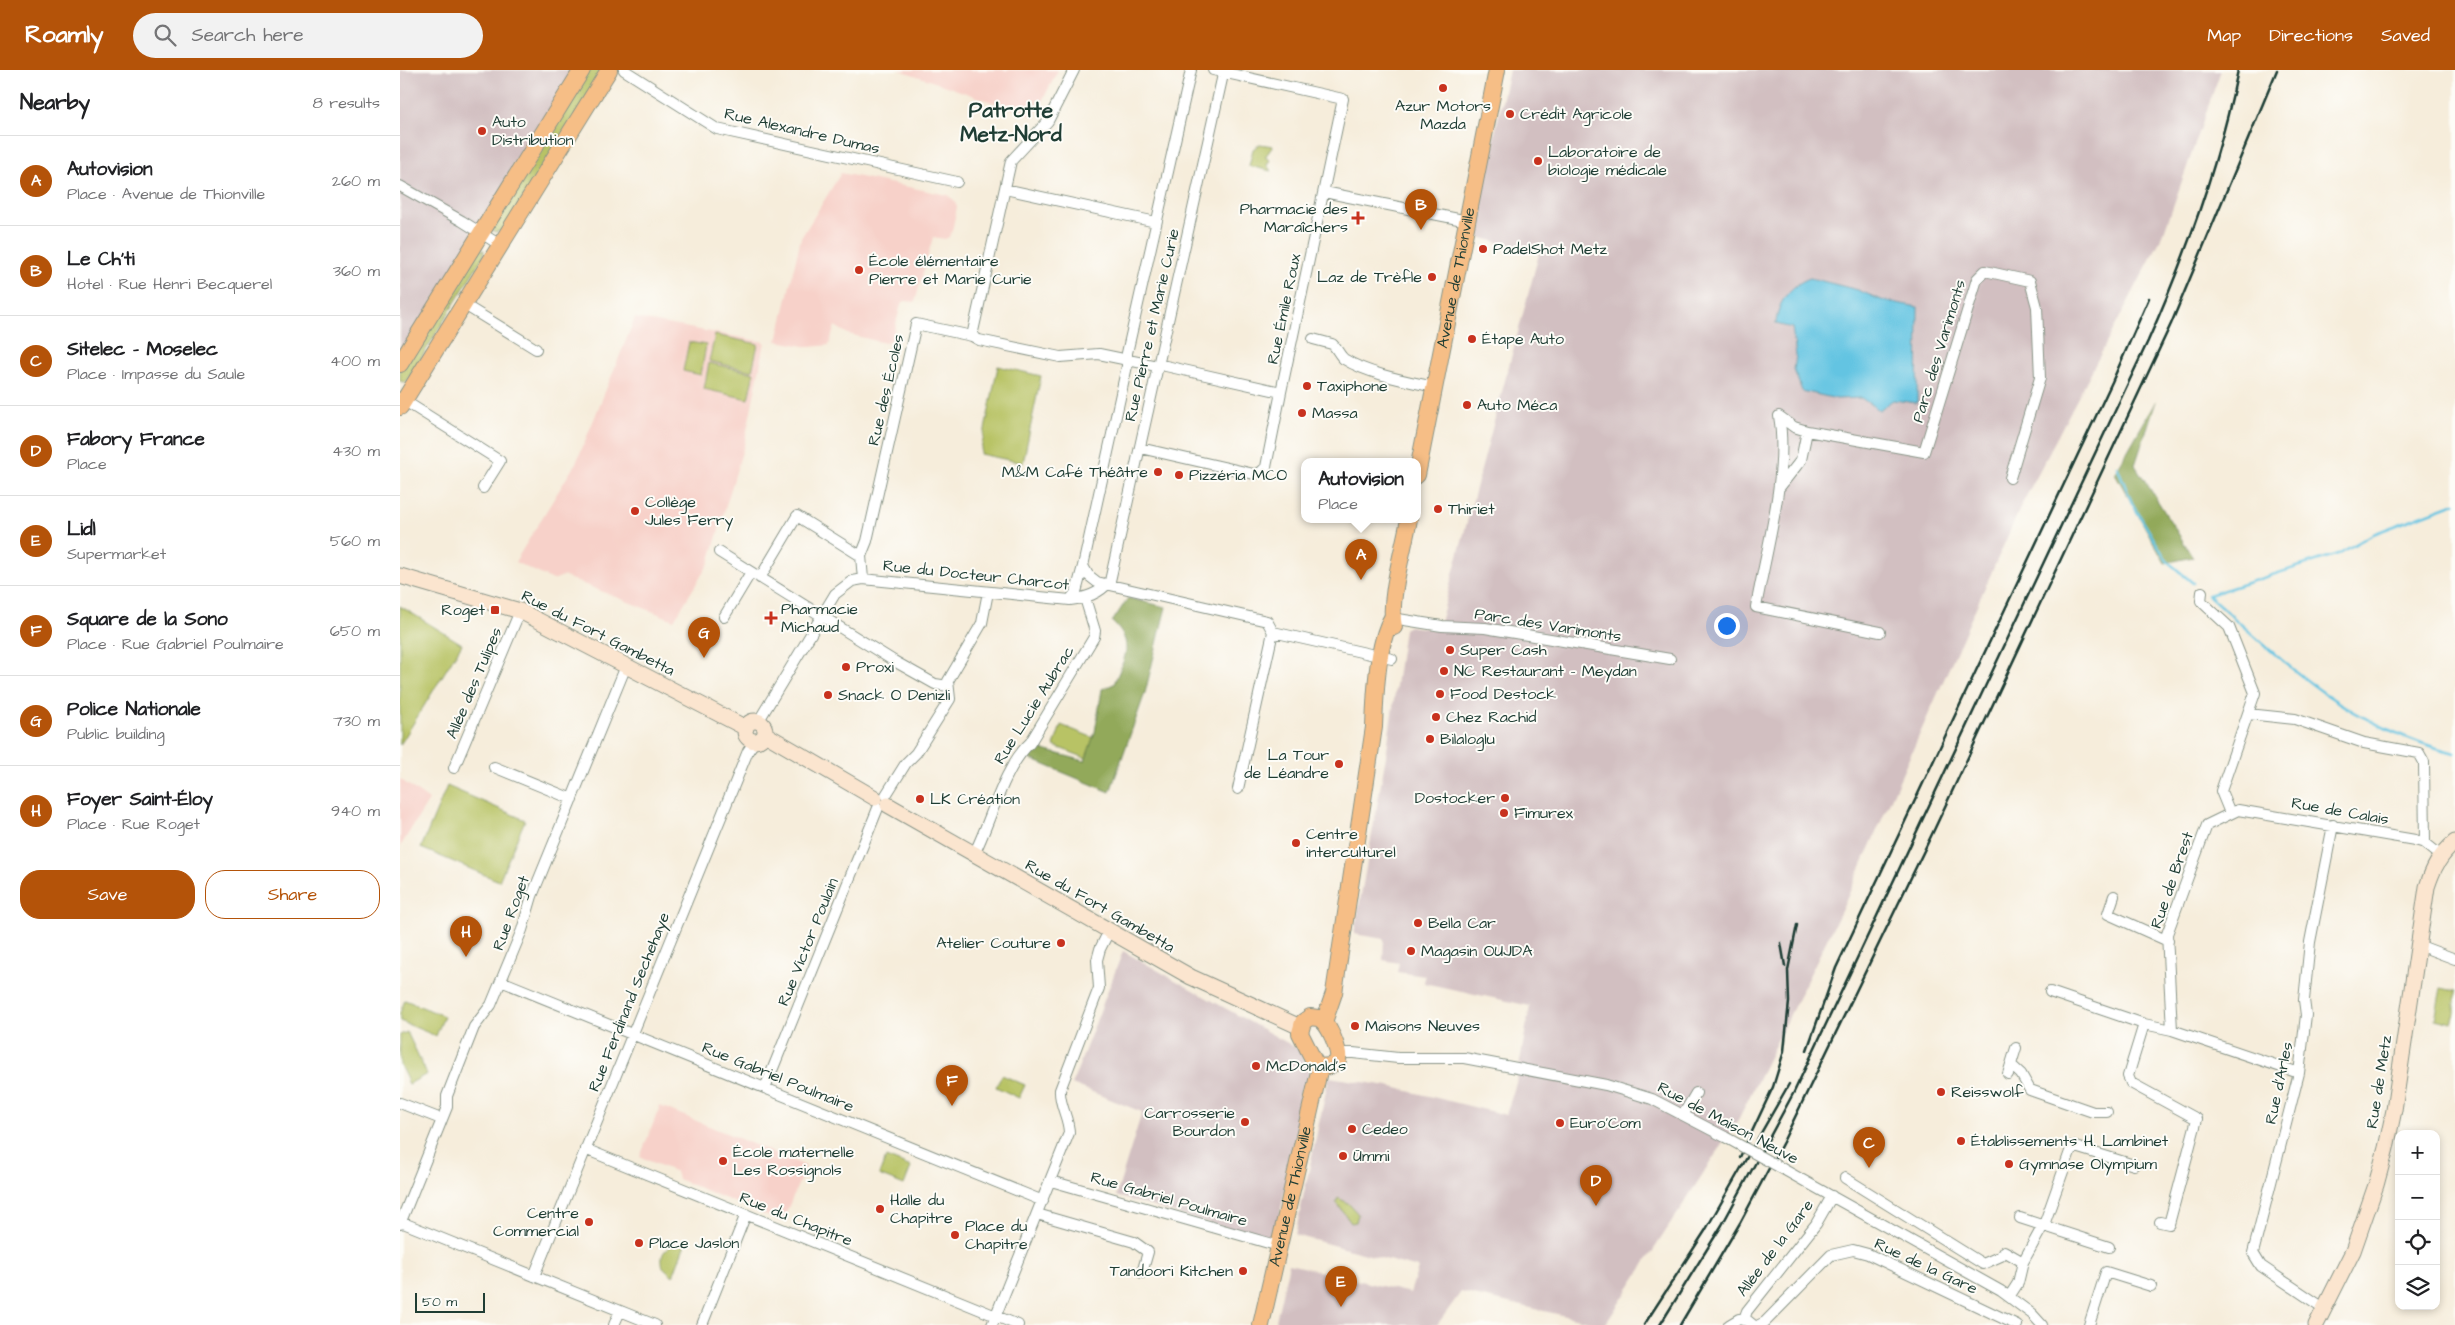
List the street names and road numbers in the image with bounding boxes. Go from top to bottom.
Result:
street label: Rue Alexandre Dumas [722,102,882,160]
street label: Avenue de Thionville [1431,205,1481,350]
street label: Rue Pierre et Marie Curie [1119,226,1185,424]
street label: Rue Émile Roux [1262,251,1307,366]
street label: Parc des Varimonts [1907,277,1971,425]
street label: Rue des Écoles [862,332,910,448]
street label: Rue du Docteur Charcot [882,554,1071,596]
street label: Rue du Fort Gambetta [517,585,679,681]
street label: Parc des Varimonts [1473,603,1623,647]
street label: Allée des Tulipes [441,624,507,742]
street label: Rue Lucie Aubrac [989,642,1079,768]
street label: Rue de Calais [2290,792,2390,830]
street label: Rue de Brest [2145,828,2199,931]
street label: Rue du Fort Gambetta [1021,854,1179,958]
street label: Rue Roget [487,872,536,954]
street label: Rue Victor Poulain [772,875,844,1009]
street label: Rue Ferdinand Sechehaye [583,909,676,1095]
street label: Rue de Metz [2361,1034,2397,1130]
street label: Rue Gabriel Poulmaire [699,1036,858,1118]
street label: Rue d'Arles [2260,1040,2298,1126]
street label: Rue de Maison Neuve [1654,1076,1803,1170]
street label: Avenue de Thionville [1264,1124,1317,1269]
street label: Rue Gabriel Poulmaire [1088,1166,1250,1232]
street label: Rue du Chapitre [736,1186,856,1252]
street label: Allée de la Gare [1731,1195,1819,1301]
street label: Rue de la Gare [1871,1232,1982,1300]

